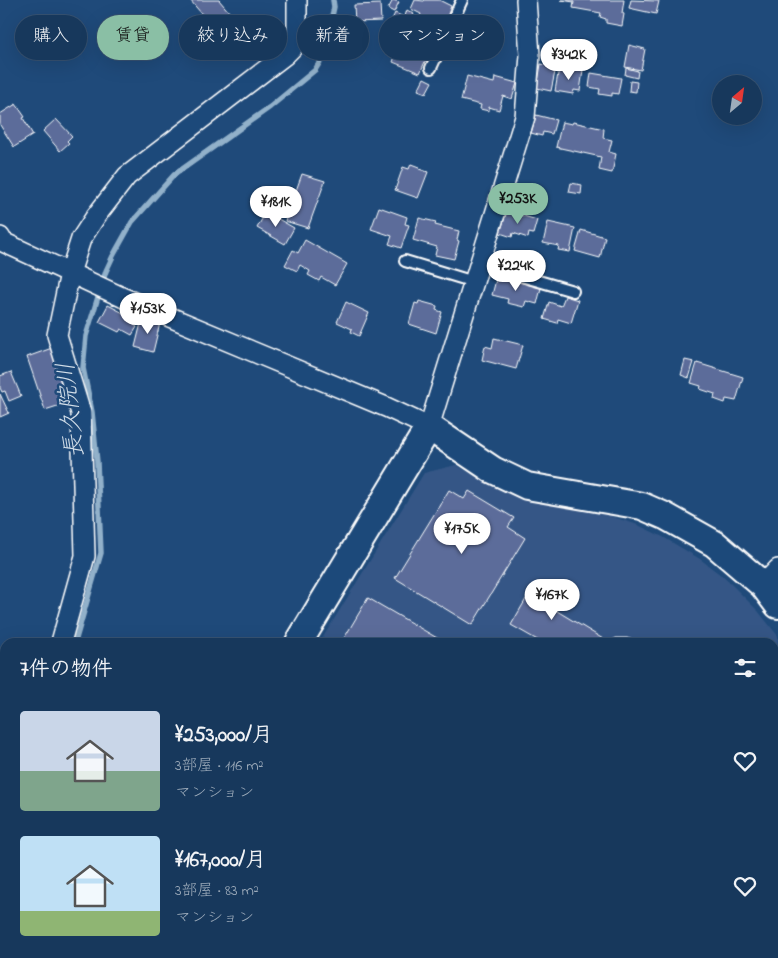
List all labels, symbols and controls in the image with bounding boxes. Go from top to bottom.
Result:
chip: 購入 [15,15,87,60]
chip: 賃貸 [97,15,169,60]
chip: 絞り込み [179,15,287,60]
chip: 新着 [297,15,369,60]
chip: マンション [379,15,504,60]
pin: ¥342K [534,38,604,81]
text: ¥342K [551,43,587,67]
north arrow [712,75,762,125]
map controls [712,75,762,125]
pin: ¥253K [483,182,553,225]
pin: ¥181K [241,186,311,228]
text: ¥253K [499,187,537,211]
text: ¥181K [261,190,291,214]
pin: ¥224K [481,250,551,292]
text: ¥224K [498,254,534,278]
pin: ¥153K [113,292,183,335]
text: ¥153K [131,297,165,321]
water label: 長久院川 [50,360,94,460]
pin: ¥175K [427,512,497,555]
text: ¥175K [445,517,479,541]
pin: ¥167K [517,578,587,621]
text: ¥167K [536,583,568,607]
icon: filters [731,654,759,682]
text: 7件の物件 [20,655,113,685]
text: ¥253,000/月 [175,721,273,751]
icon: home [60,731,120,791]
icon: heart [731,747,759,775]
text: 3部屋 · 116 m² [175,754,263,778]
text: マンション [175,781,254,805]
text: ¥167,000/月 [175,846,266,876]
icon: home [60,856,120,916]
icon: heart [731,872,759,900]
text: 3部屋 · 83 m² [175,879,259,903]
text: マンション [175,906,254,930]

